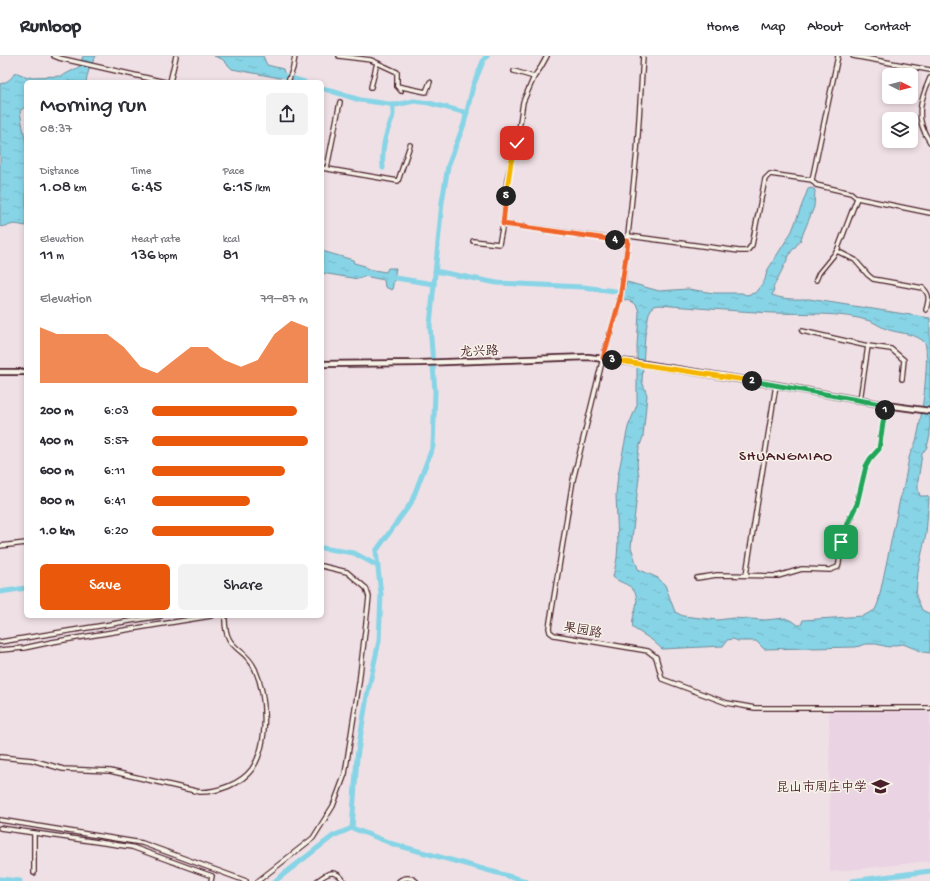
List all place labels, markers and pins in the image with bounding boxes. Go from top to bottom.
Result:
pin [500,126,534,160]
pin: 5 [496,186,516,206]
pin: 4 [605,230,625,250]
pin: 3 [602,350,622,370]
pin: 2 [742,371,762,391]
pin: 1 [875,400,895,420]
pin [824,525,858,559]
school or university icon: 昆山市周庄中学 [870,776,890,796]
place label: 昆山市周庄中学 [776,779,867,796]

